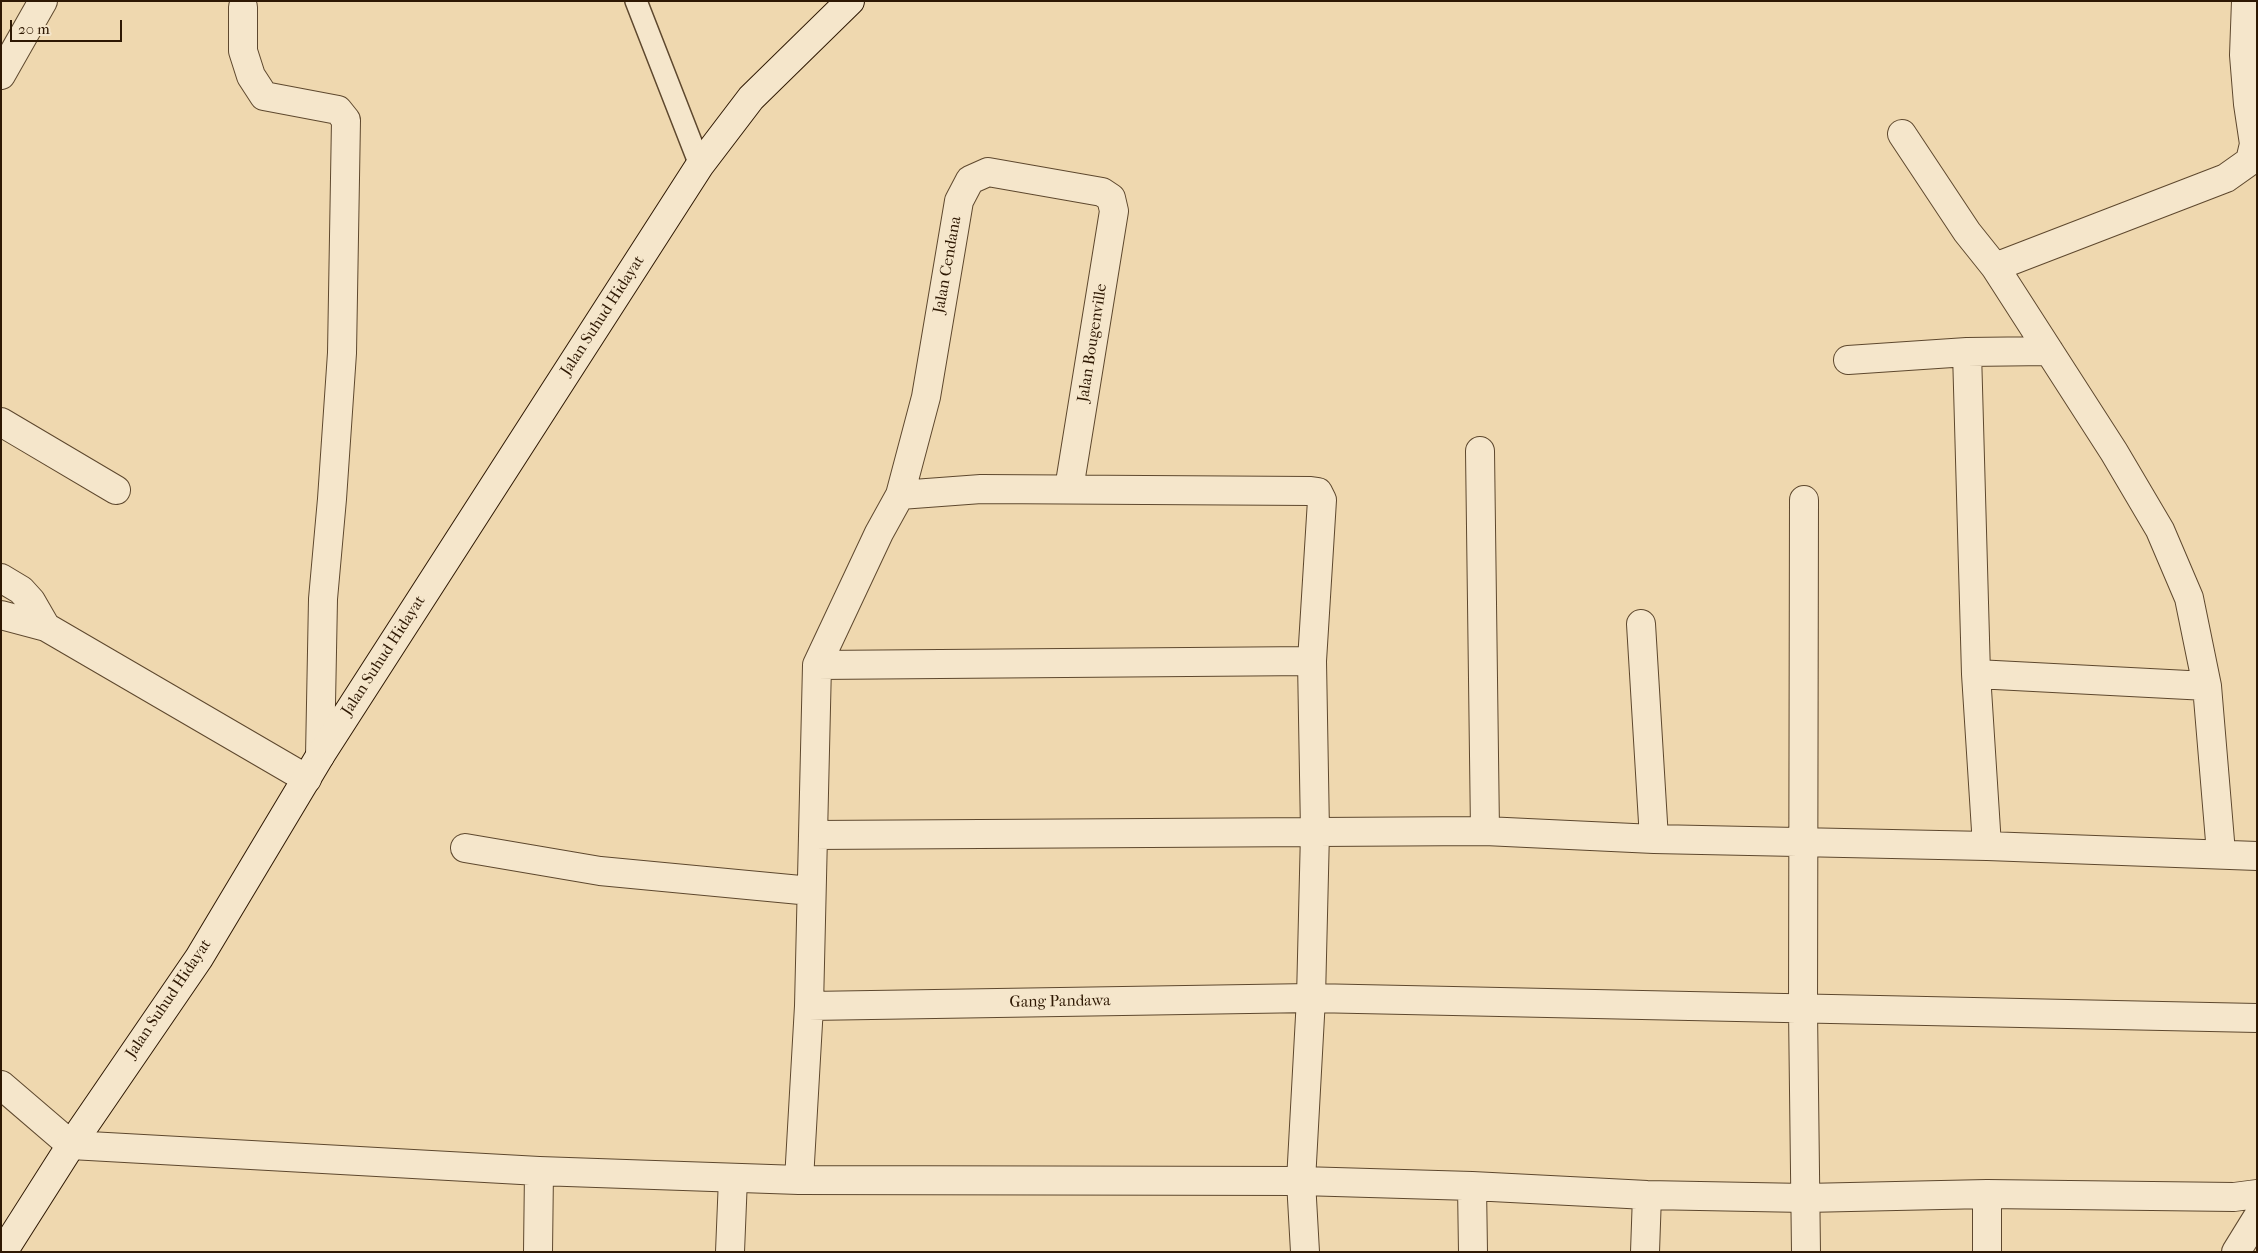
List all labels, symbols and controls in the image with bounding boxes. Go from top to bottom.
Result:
scale bar [12,10,125,42]
text: 20 m [18,20,50,38]
street label: Jalan Cendana [930,215,966,315]
street label: Jalan Suhud Hidayat [557,252,649,380]
street label: Jalan Bougenville [1074,282,1112,404]
street label: Jalan Suhud Hidayat [338,592,430,720]
street label: Jalan Suhud Hidayat [122,936,216,1062]
street label: Gang Pandawa [1009,992,1111,1012]

